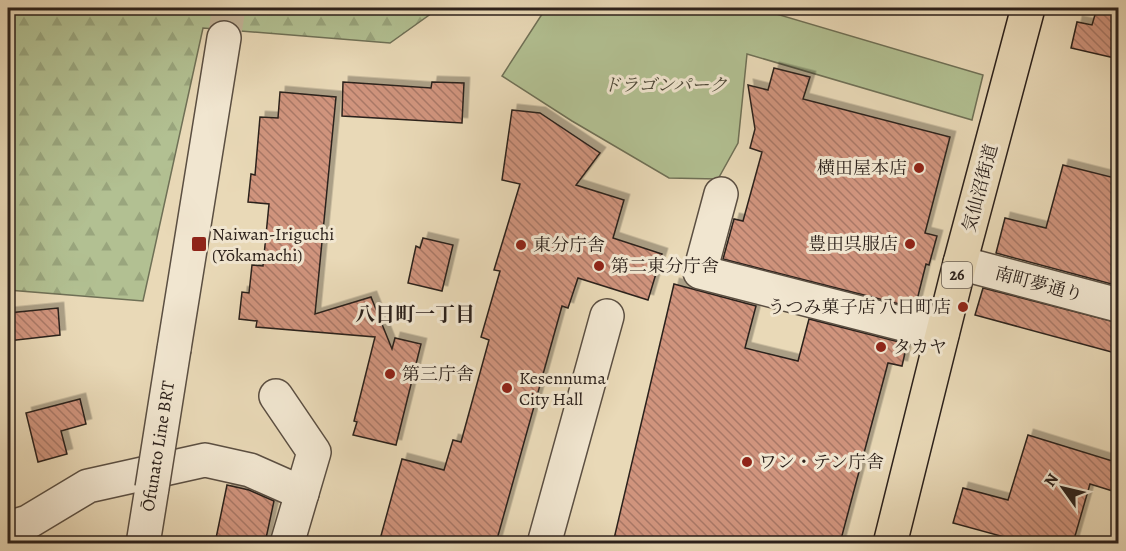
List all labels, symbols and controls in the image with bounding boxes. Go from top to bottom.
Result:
park label: ドラゴンパーク [603,73,727,97]
street label: 気仙沼街道 [957,141,1003,235]
place label: 横田屋本店 [817,156,907,180]
marker: 横田屋本店 [912,161,926,175]
place label: Naiwan-Iriguchi (Yōkamachi) [212,222,334,267]
place label: 豊田呉服店 [808,232,898,256]
place label: 東分庁舎 [533,233,605,257]
marker: Naiwan-Iriguchi (Yōkamachi) [190,235,208,253]
marker: 豊田呉服店 [903,237,917,251]
marker: 東分庁舎 [514,238,528,252]
place label: 第二東分庁舎 [611,254,719,278]
marker: 第二東分庁舎 [592,259,606,273]
street label: 南町夢通り [992,261,1086,307]
road number: 26 [942,262,972,288]
place label: うつみ菓子店 八日町店 [767,295,951,319]
marker: うつみ菓子店 八日町店 [956,300,970,314]
district label: 八日町一丁目 [355,301,475,328]
place label: タカヤ [893,335,947,359]
marker: タカヤ [874,340,888,354]
place label: 第三庁舎 [402,362,474,386]
place label: Kesennuma City Hall [519,366,607,411]
marker: 第三庁舎 [383,367,397,381]
street label: Ōfunato Line BRT [136,379,180,513]
marker: Kesennuma City Hall [500,381,514,395]
place label: ワン・テン庁舎 [759,450,884,474]
marker: ワン・テン庁舎 [740,455,754,469]
north arrow [1033,458,1093,518]
text: N [1039,469,1064,491]

